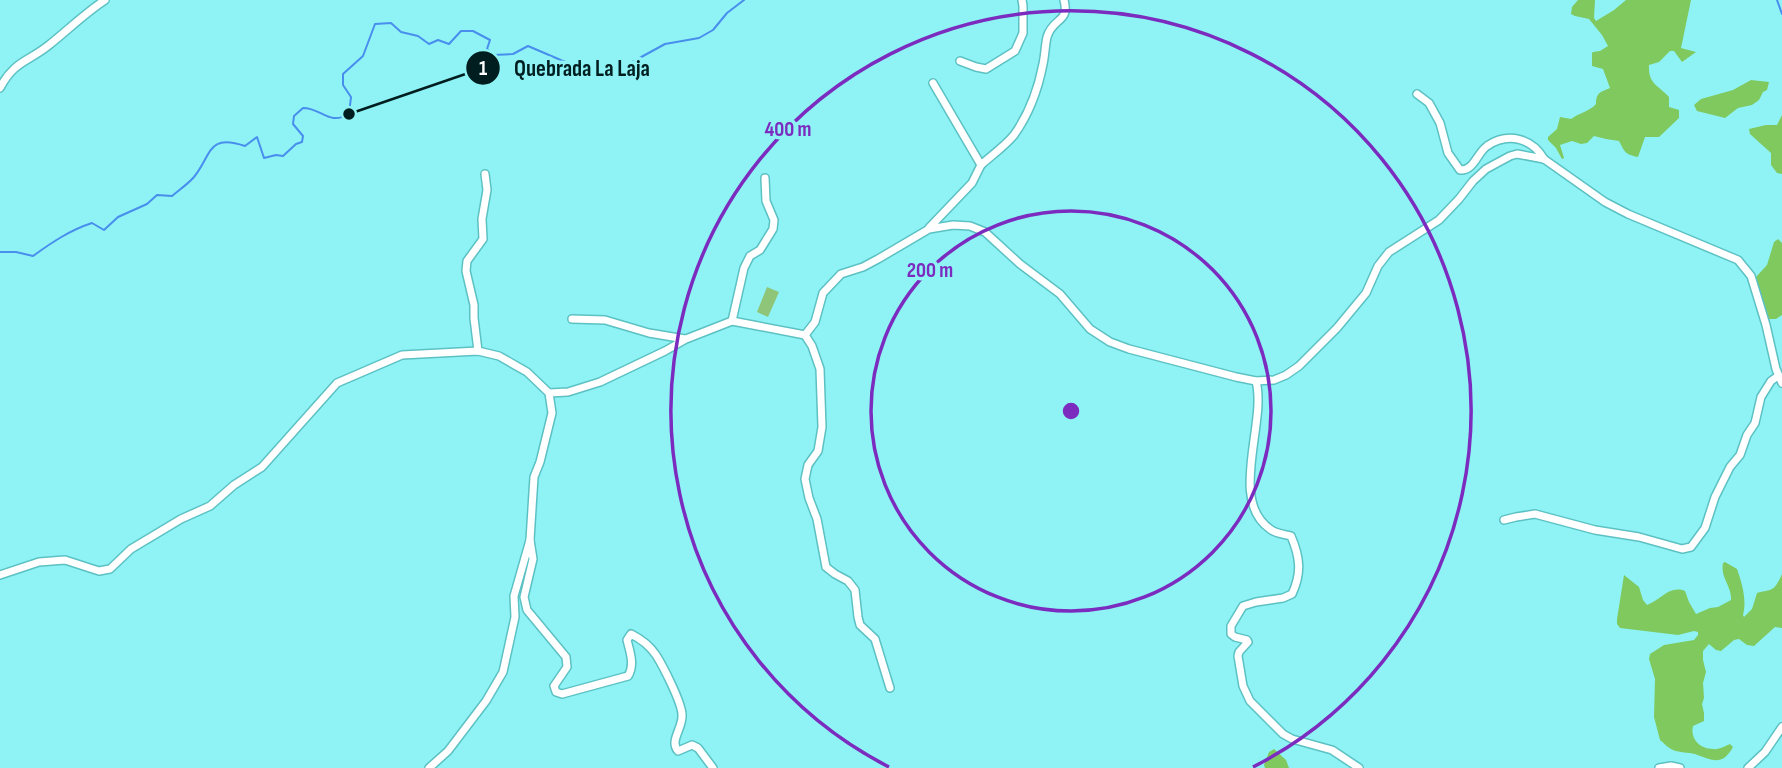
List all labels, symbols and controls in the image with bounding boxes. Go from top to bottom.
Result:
callout: Quebrada La Laja [465,46,664,90]
text: Quebrada La Laja [514,55,650,83]
text: 1 [479,56,487,81]
text: 400 m [765,117,811,142]
text: 200 m [907,258,953,283]
centre of rings [1059,399,1083,423]

